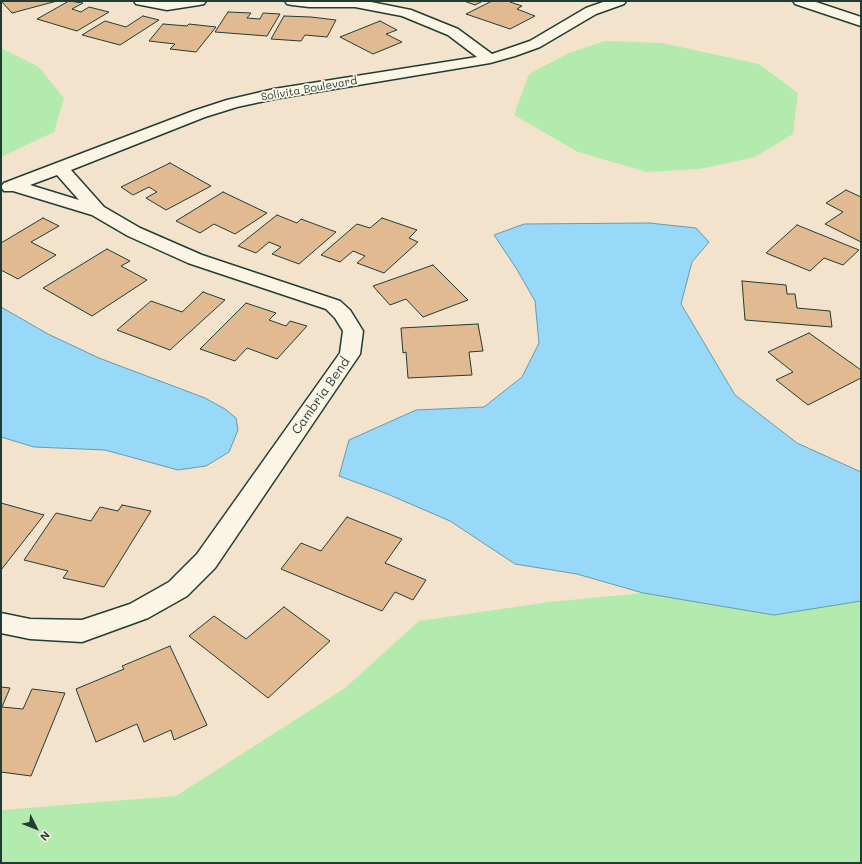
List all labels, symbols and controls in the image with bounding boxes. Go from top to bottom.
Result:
street label: Solivita Boulevard [260,74,358,104]
street label: Cambria Bend [289,355,353,437]
north arrow [16,808,56,848]
text: N [37,828,54,844]

